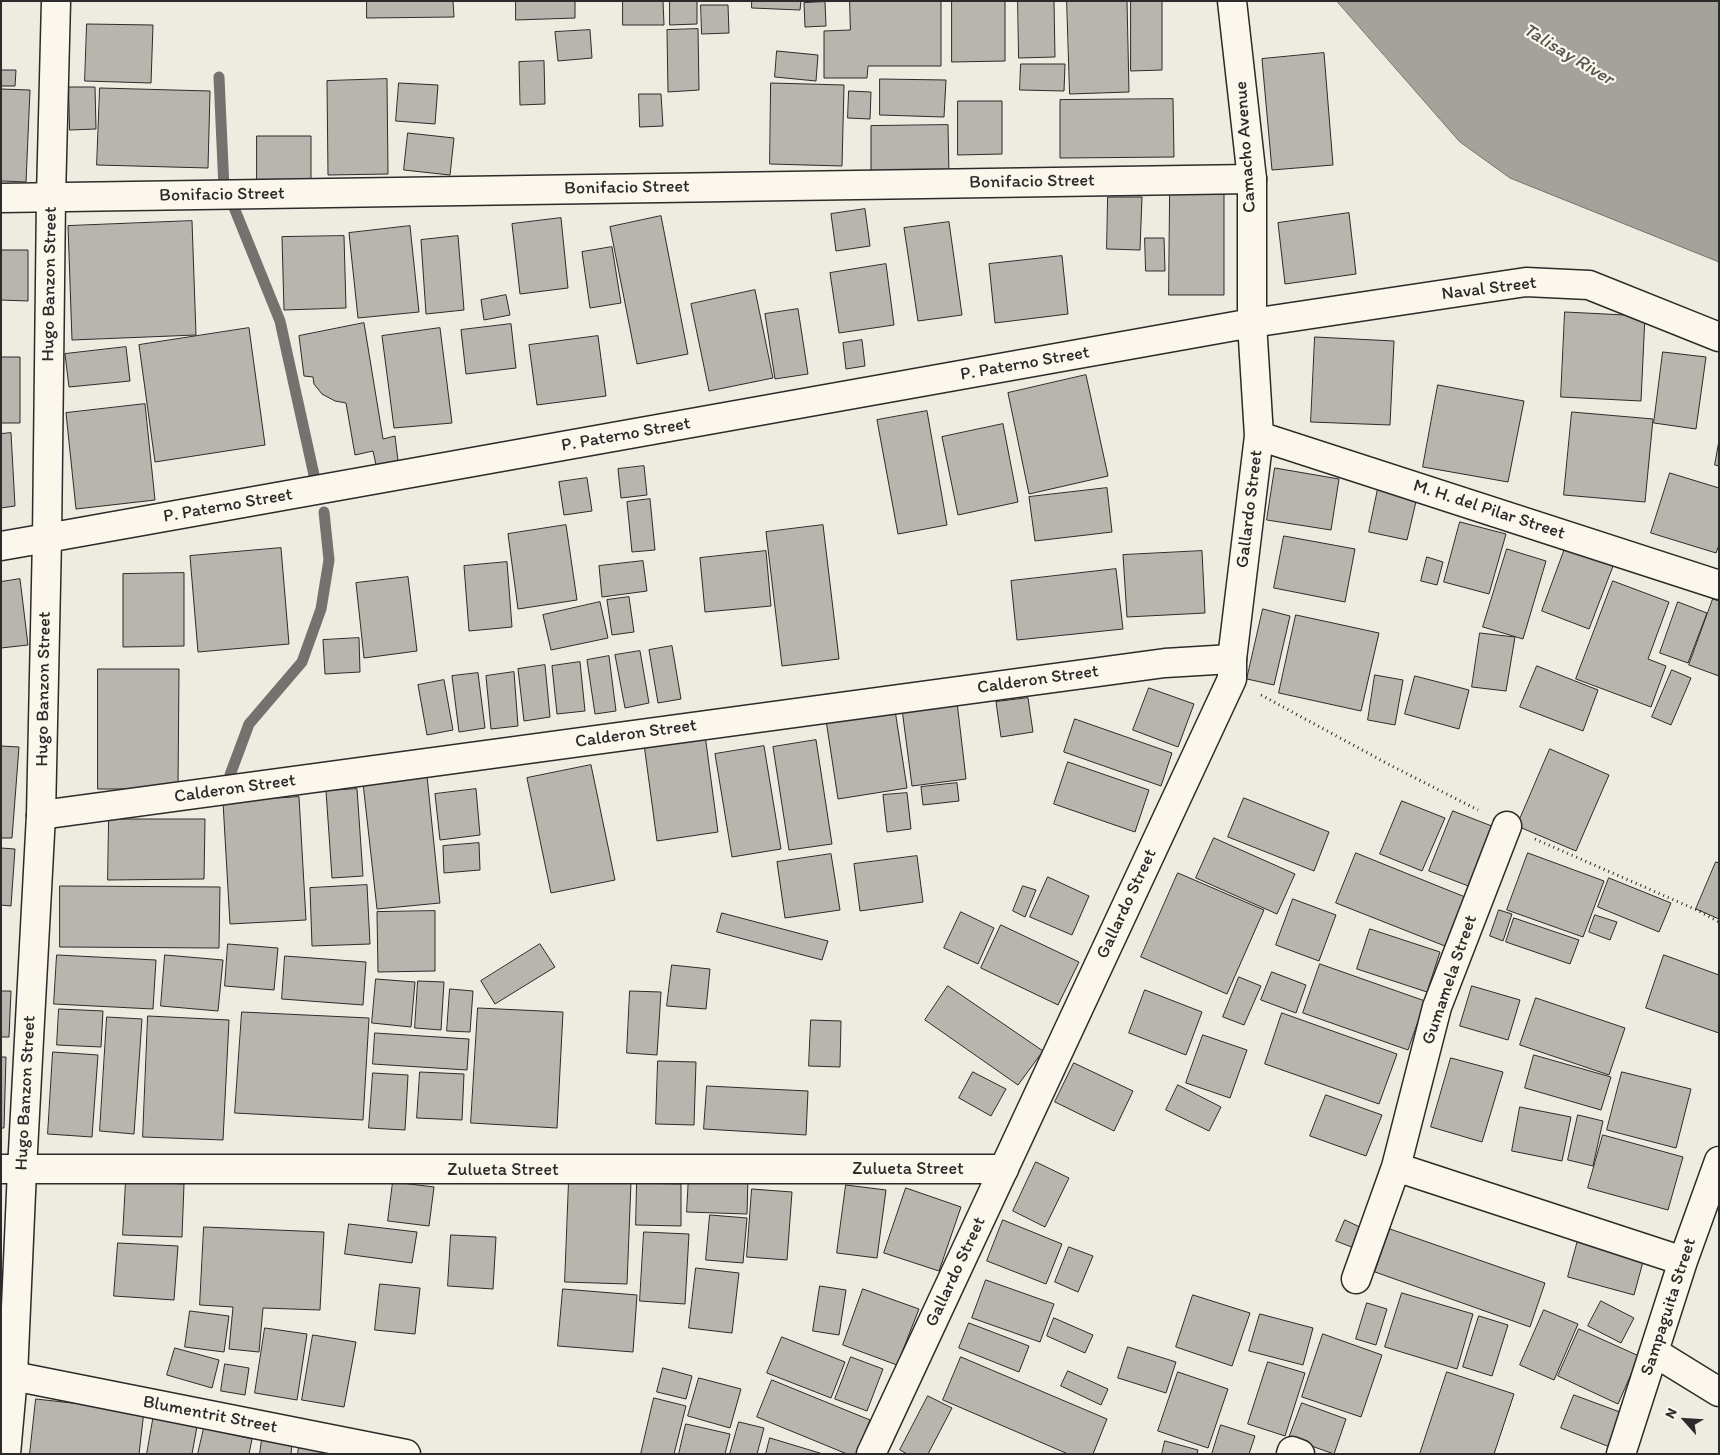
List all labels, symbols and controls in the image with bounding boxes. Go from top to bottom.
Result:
water label: Talisay River [1518,19,1618,91]
street label: Camacho Avenue [1231,80,1261,214]
street label: Bonifacio Street [969,170,1095,194]
street label: Bonifacio Street [564,176,690,200]
street label: Bonifacio Street [159,183,285,207]
street label: Hugo Banzon Street [38,206,62,362]
street label: Naval Street [1440,272,1538,306]
street label: P. Paterno Street [959,342,1091,386]
street label: P. Paterno Street [560,413,692,457]
street label: Gallardo Street [1232,449,1268,569]
street label: M. H. del Pilar Street [1410,475,1568,545]
street label: P. Paterno Street [162,484,294,528]
street label: Hugo Banzon Street [32,611,56,767]
street label: Calderon Street [976,661,1100,699]
street label: Calderon Street [574,715,698,753]
street label: Calderon Street [173,770,297,808]
street label: Gallardo Street [1092,846,1162,962]
street label: Gumamela Street [1418,912,1482,1048]
street label: Hugo Banzon Street [11,1015,41,1171]
street label: Zulueta Street [852,1158,964,1180]
street label: Zulueta Street [447,1159,559,1181]
street label: Gallardo Street [921,1214,991,1330]
street label: Sampaguita Street [1637,1235,1701,1379]
street label: Blumentrit Street [141,1391,279,1439]
north arrow [1660,1395,1710,1445]
text: N [1661,1405,1681,1421]

